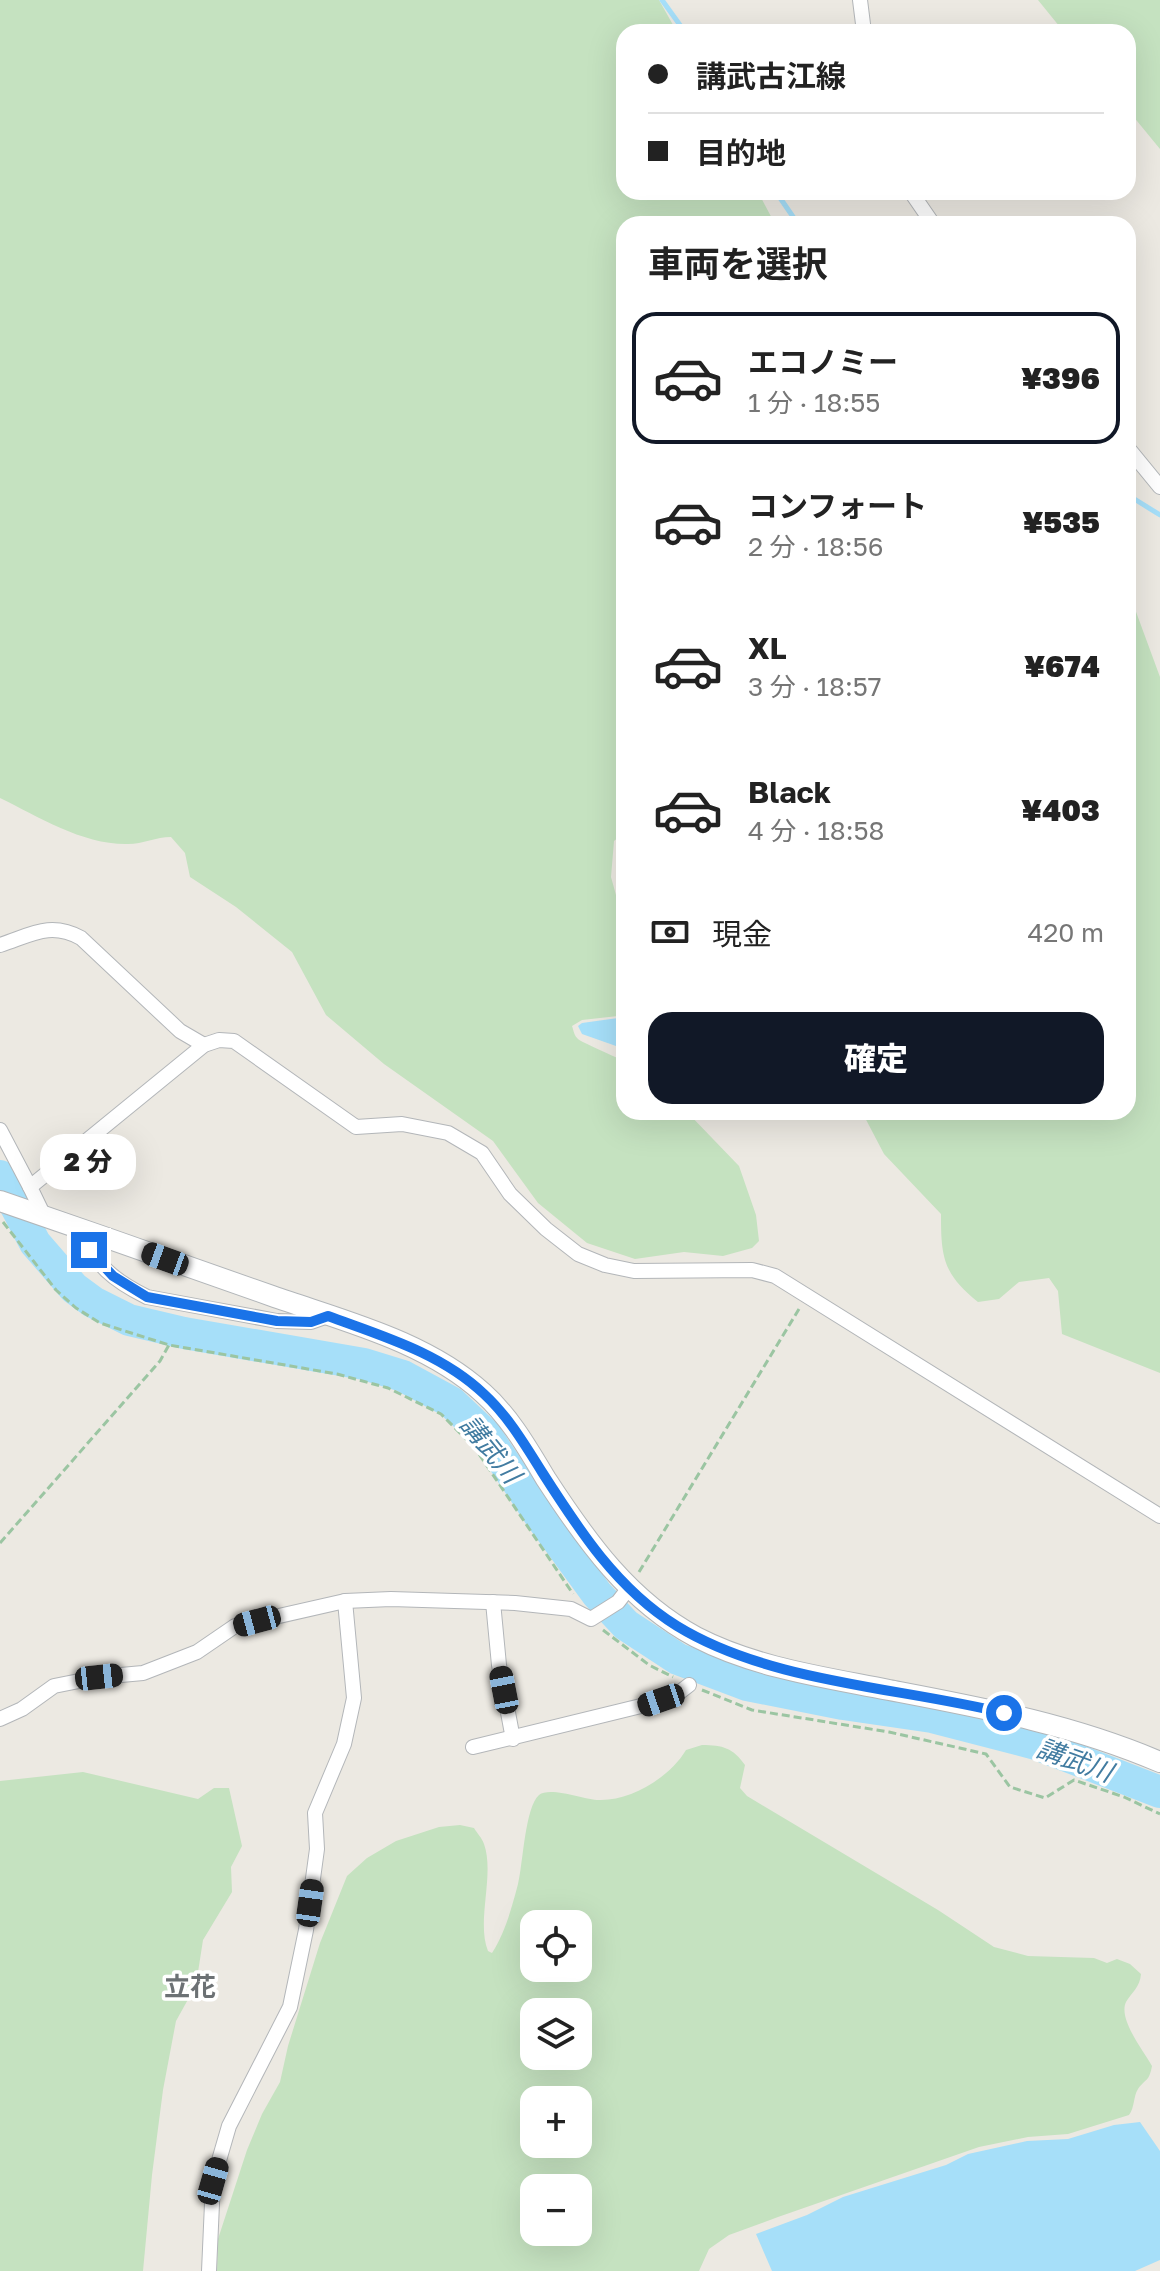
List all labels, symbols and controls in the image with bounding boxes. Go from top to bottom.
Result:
text: 講武古江線 [696,58,846,94]
text: 目的地 [696,135,786,171]
text: 車両を選択 [648,242,828,285]
icon: car [652,342,724,414]
text: エコノミー [748,344,898,380]
text: ¥396 [1021,360,1100,396]
text: 1 分 · 18:55 [748,387,880,418]
icon: car [652,486,724,558]
text: コンフォート [748,488,927,524]
text: ¥535 [1022,504,1100,540]
text: 2 分 · 18:56 [748,531,883,562]
icon: car [652,630,724,702]
text: XL [748,630,787,666]
text: ¥674 [1024,648,1100,684]
text: 3 分 · 18:57 [748,671,882,702]
icon: car [652,774,724,846]
text: Black [748,774,831,810]
text: ¥403 [1021,792,1100,828]
text: 4 分 · 18:58 [748,815,884,846]
icon: cash [648,910,692,954]
text: 現金 [712,916,772,952]
text: 420 m [1027,917,1104,948]
button: 確定 [648,1012,1104,1104]
callout: 2 分 [41,1134,137,1190]
text: 2 分 [64,1146,112,1177]
route end [71,1232,107,1268]
car [138,1240,192,1278]
water label: 講武川 [454,1409,529,1491]
car [231,1603,283,1639]
car [74,1663,124,1691]
car [488,1664,520,1716]
car [634,1681,688,1719]
route start [986,1695,1022,1731]
water label: 講武川 [1033,1732,1120,1789]
car [295,1878,325,1928]
map controls [520,1910,592,2246]
button: locate [520,1910,592,1982]
district label: 立花 [164,1971,216,2002]
button: layers [520,1998,592,2070]
button: + [520,2086,592,2158]
car [195,2155,231,2207]
button: − [520,2174,592,2246]

